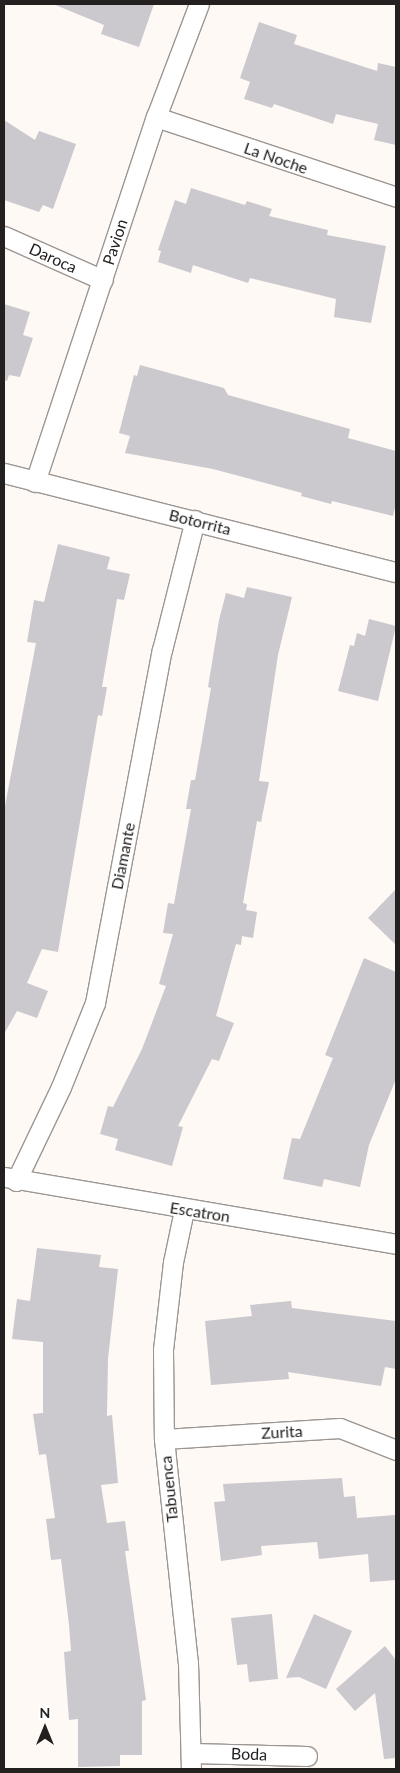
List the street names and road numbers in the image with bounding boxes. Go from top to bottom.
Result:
street label: La Noche [242,138,310,178]
street label: Pavion [99,217,131,267]
street label: Daroca [26,239,80,277]
street label: Botorrita [167,505,233,539]
street label: Diamante [107,821,139,891]
street label: Escatron [168,1198,232,1226]
street label: Zurita [261,1421,303,1443]
street label: Tabuenca [156,1455,182,1523]
street label: Boda [231,1744,267,1764]

